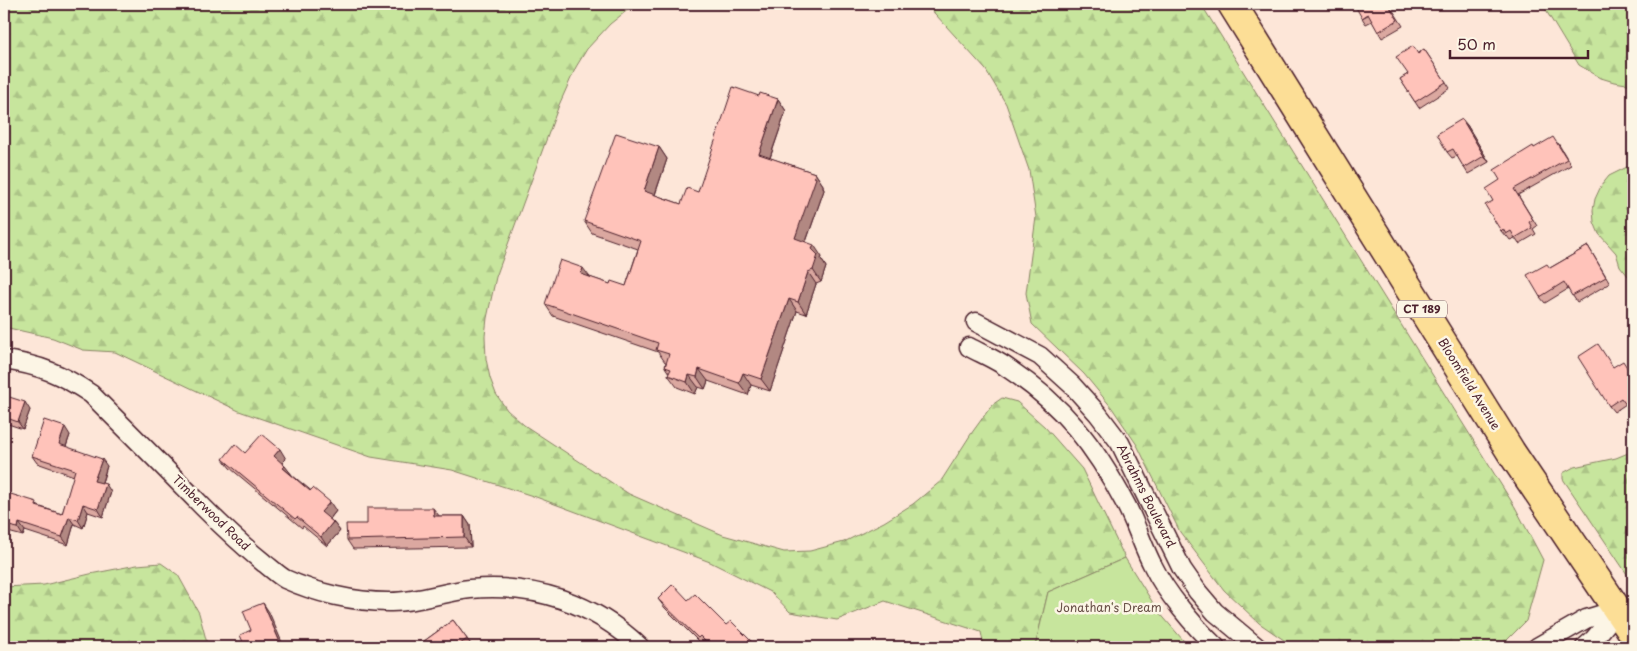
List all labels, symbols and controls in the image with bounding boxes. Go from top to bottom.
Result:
scale bar [1450,28,1587,60]
text: 50 m [1457,32,1496,55]
road number: CT 189 [1397,300,1447,318]
street label: Bloomfield Avenue [1434,334,1506,433]
street label: Abrahms Boulevard [1113,441,1181,551]
street label: Timberwood Road [169,470,255,554]
park label: Jonathan's Dream [1056,598,1162,616]

